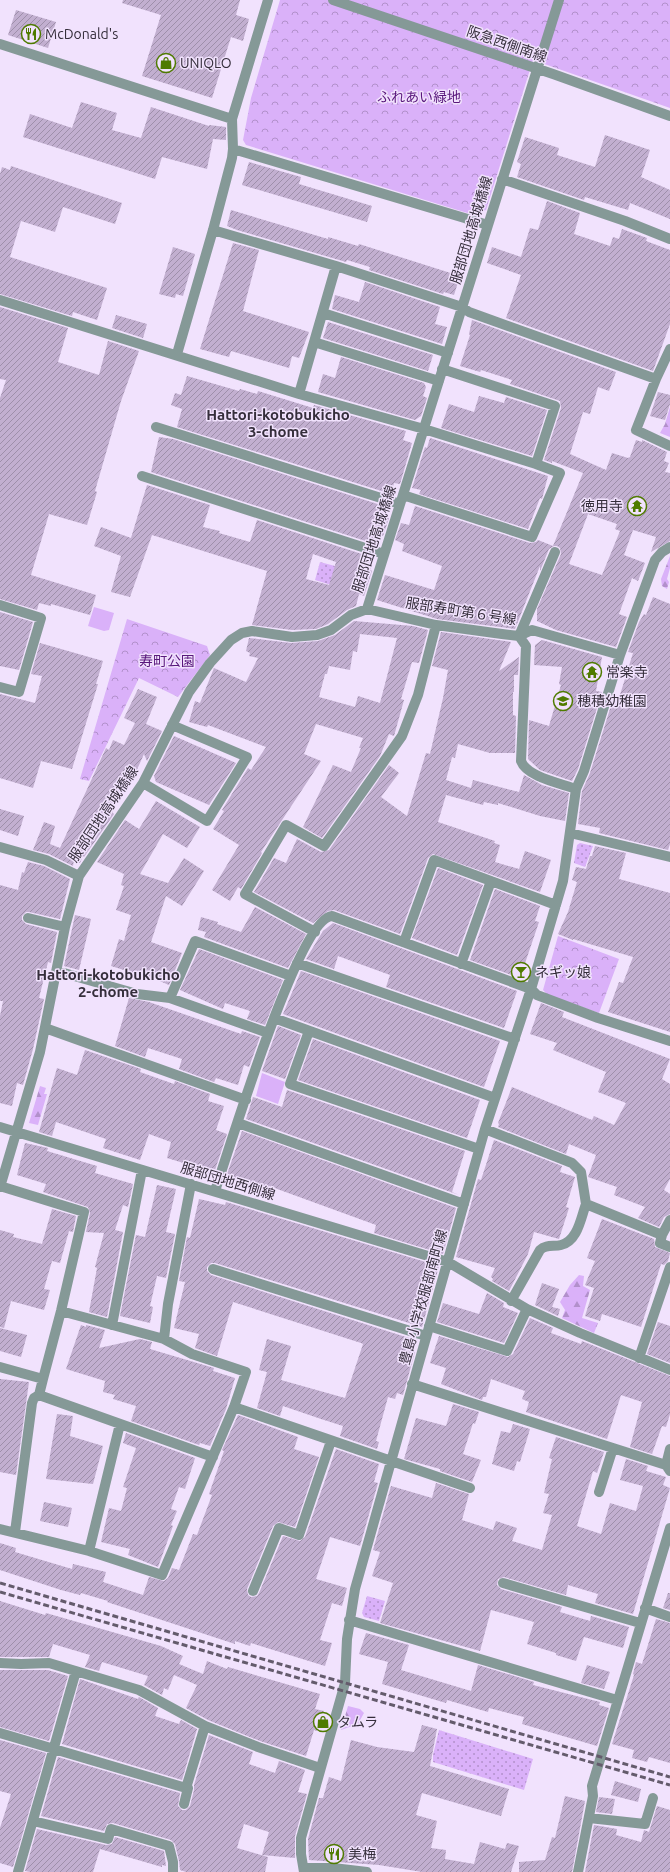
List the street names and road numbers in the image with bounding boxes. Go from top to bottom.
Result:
street label: 阪急西側南線 [465,23,549,65]
street label: 服部団地高城橋線 [447,174,495,286]
street label: 服部団地高城橋線 [349,483,399,595]
street label: 服部寿町第６号線 [404,594,518,628]
street label: 服部団地高城橋線 [65,763,141,865]
street label: 服部団地西側線 [179,1159,277,1203]
street label: 豊島小学校服部南町線 [396,1228,450,1366]

